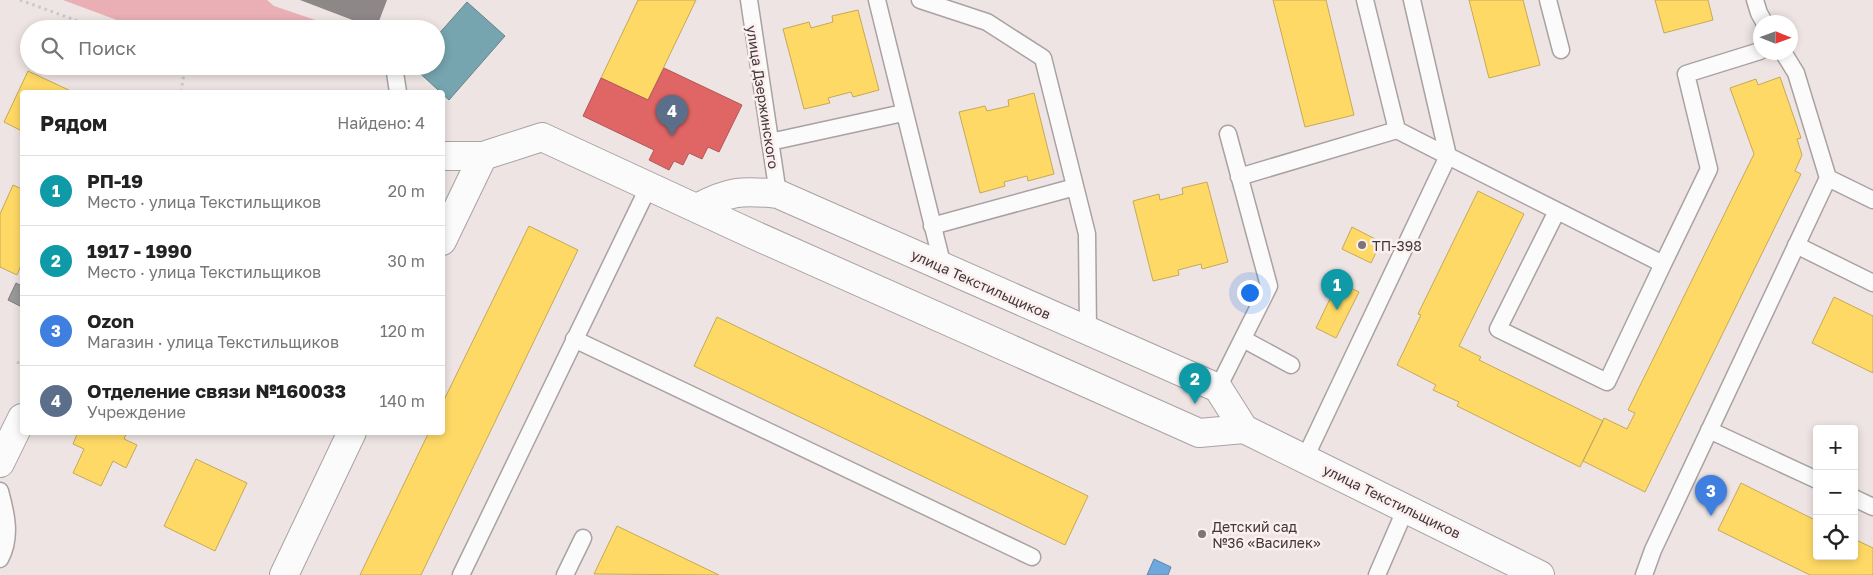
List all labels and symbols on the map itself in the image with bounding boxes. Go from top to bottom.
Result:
north arrow [1753,15,1798,60]
street label: улица Дзержинского [743,24,783,170]
pin: 4 [656,95,688,136]
place label: ТП-398 [1372,237,1422,254]
marker: ТП-398 [1356,239,1368,251]
street label: улица Текстильщиков [909,246,1053,322]
pin: 1 [1321,269,1353,310]
your location [1237,280,1263,306]
pin: 2 [1179,363,1211,404]
street label: улица Текстильщиков [1321,460,1464,542]
pin: 3 [1695,475,1727,516]
place label: Детский сад №36 «Василек» [1212,518,1321,551]
marker: Детский сад №36 «Василек» [1196,528,1208,540]

